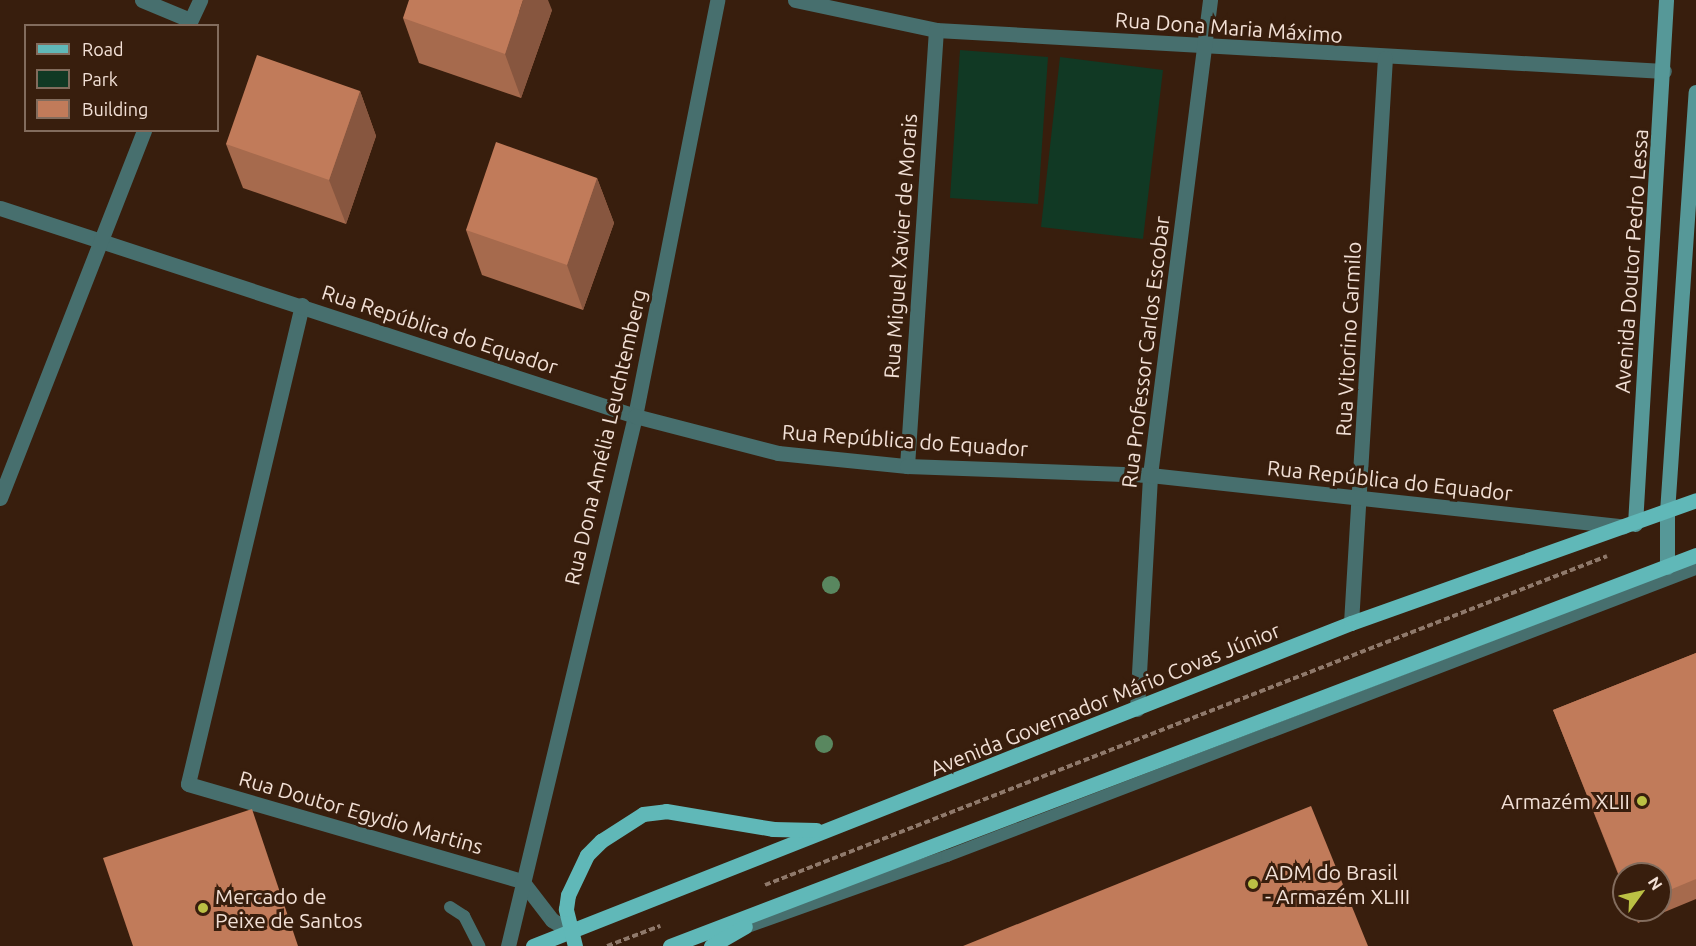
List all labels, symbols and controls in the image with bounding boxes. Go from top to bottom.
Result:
street label: Rua Dona Maria Máximo [1114,6,1344,48]
legend [24,24,219,132]
text: Road [82,39,124,59]
text: Park [82,69,118,89]
text: Building [82,99,148,119]
street label: Rua Miguel Xavier de Morais [878,113,922,379]
street label: Avenida Doutor Pedro Lessa [1609,128,1653,394]
street label: Rua Professor Carlos Escobar [1116,215,1174,489]
street label: Rua Vitorino Carmilo [1330,241,1366,437]
street label: Rua República do Equador [319,279,561,379]
street label: Rua Dona Amélia Leuchtemberg [559,287,651,587]
street label: Rua República do Equador [781,419,1029,461]
street label: Rua República do Equador [1266,455,1514,505]
street label: Avenida Governador Mário Covas Júnior [926,617,1284,781]
street label: Rua Doutor Egydio Martins [236,765,486,859]
place label: Armazém XLII [1501,788,1630,814]
marker: Armazém XLII [1635,794,1649,808]
place label: ADM do Brasil - Armazém XLIII [1265,859,1410,909]
north arrow [1612,862,1672,922]
text: N [1645,873,1666,893]
marker: ADM do Brasil - Armazém XLIII [1246,877,1260,891]
place label: Mercado de Peixe de Santos [215,883,363,933]
marker: Mercado de Peixe de Santos [196,901,210,915]

